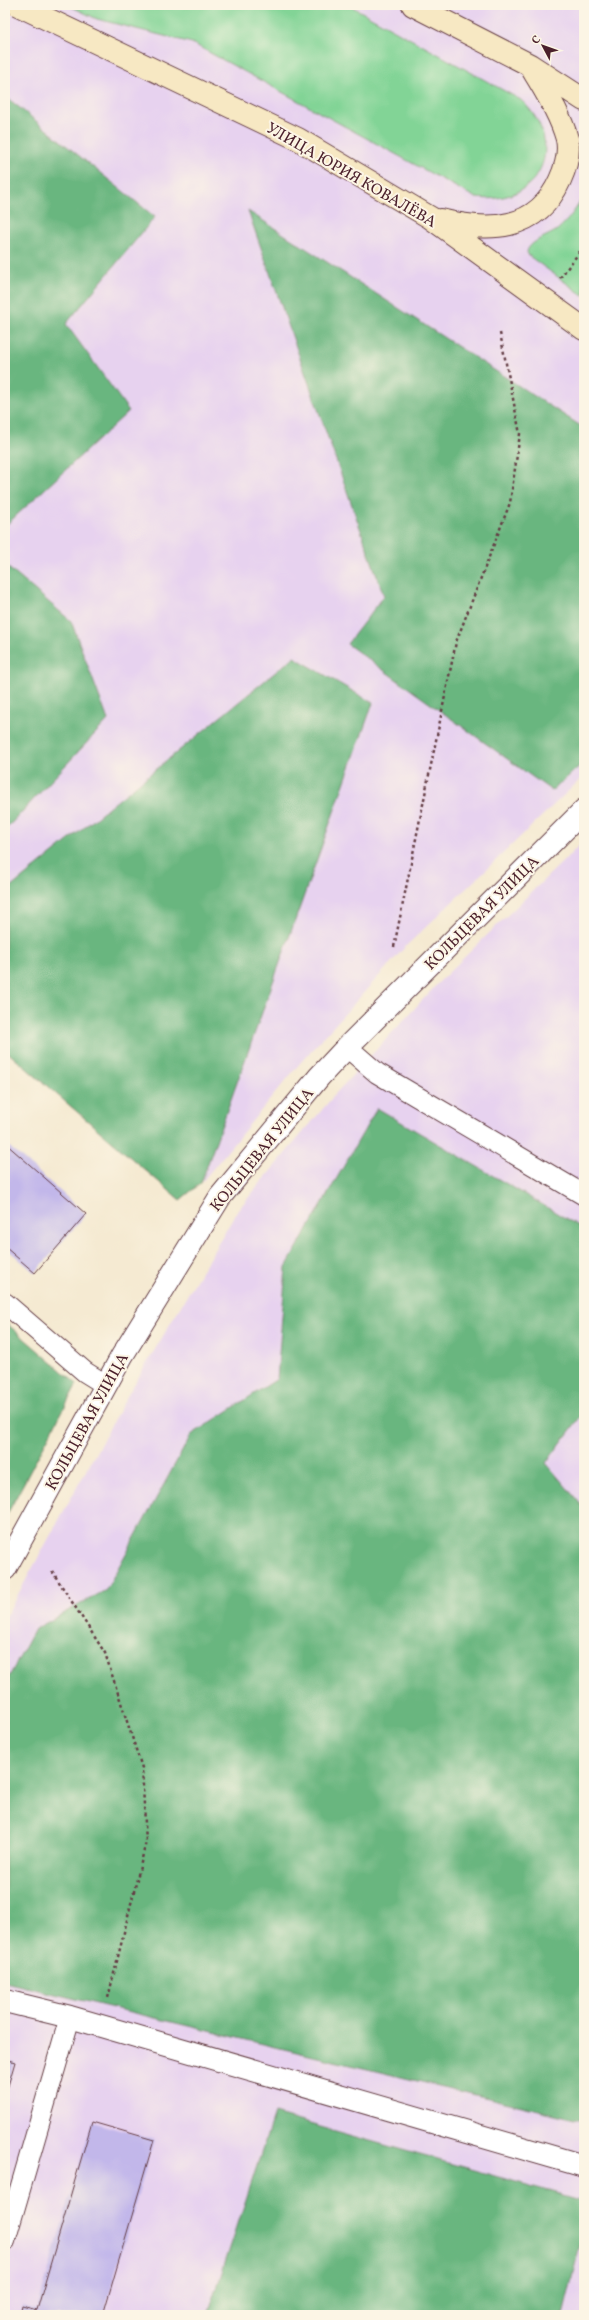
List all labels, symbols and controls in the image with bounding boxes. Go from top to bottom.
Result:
north arrow [523,26,563,66]
text: С [529,33,545,48]
street label: УЛИЦА ЮРИЯ КОВАЛЁВА [262,118,440,234]
street label: КОЛЬЦЕВАЯ УЛИЦА [420,851,545,976]
street label: КОЛЬЦЕВАЯ УЛИЦА [206,1084,320,1217]
street label: КОЛЬЦЕВАЯ УЛИЦА [41,1349,135,1495]

